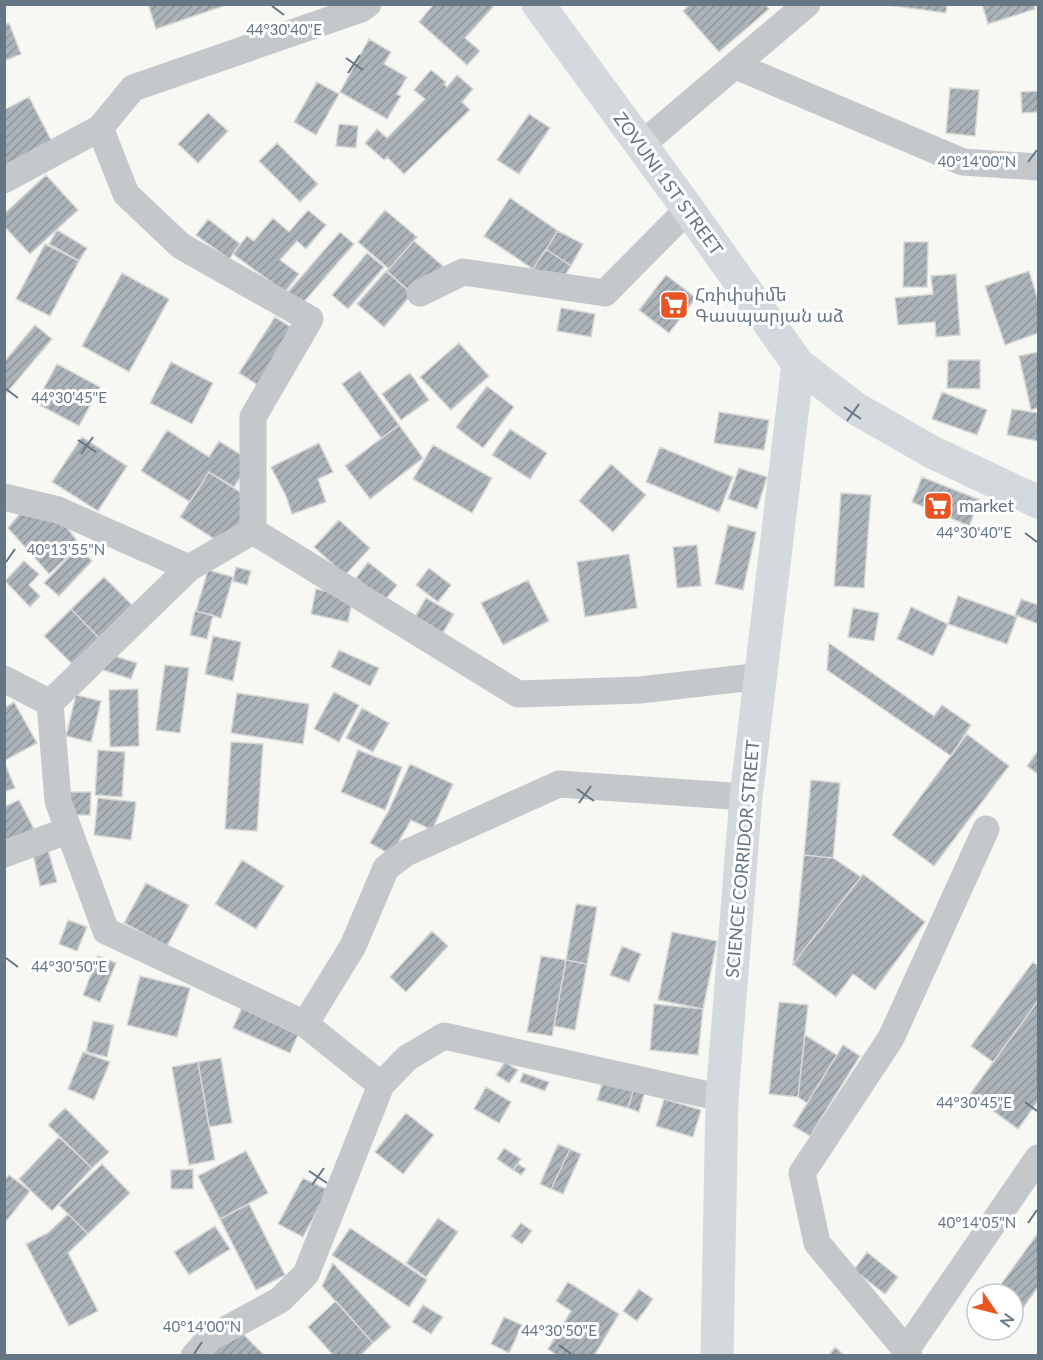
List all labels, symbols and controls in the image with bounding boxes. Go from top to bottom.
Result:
text: 44°30'40"E [246,20,322,38]
street label: ZOVUNI 1ST STREET [610,108,728,260]
text: 40°14'00"N [938,152,1016,170]
place label: Հռիփսիմե Գասպարյան աձ [695,283,844,326]
supermarket icon: Հռիփսիմե Գասպարյան աձ [658,289,690,321]
text: 44°30'45"E [31,388,107,406]
supermarket icon: market [922,490,954,522]
place label: market [959,494,1014,516]
text: 44°30'40"E [936,523,1012,541]
text: 40°13'55"N [27,540,105,558]
street label: SCIENCE CORRIDOR STREET [721,739,763,979]
text: 44°30'50"E [31,957,107,975]
text: 44°30'45"E [936,1093,1012,1111]
text: 40°14'05"N [938,1213,1016,1231]
north arrow [965,1282,1025,1342]
text: N [996,1310,1019,1331]
text: 40°14'00"N [163,1317,241,1335]
text: 44°30'50"E [521,1321,597,1339]

